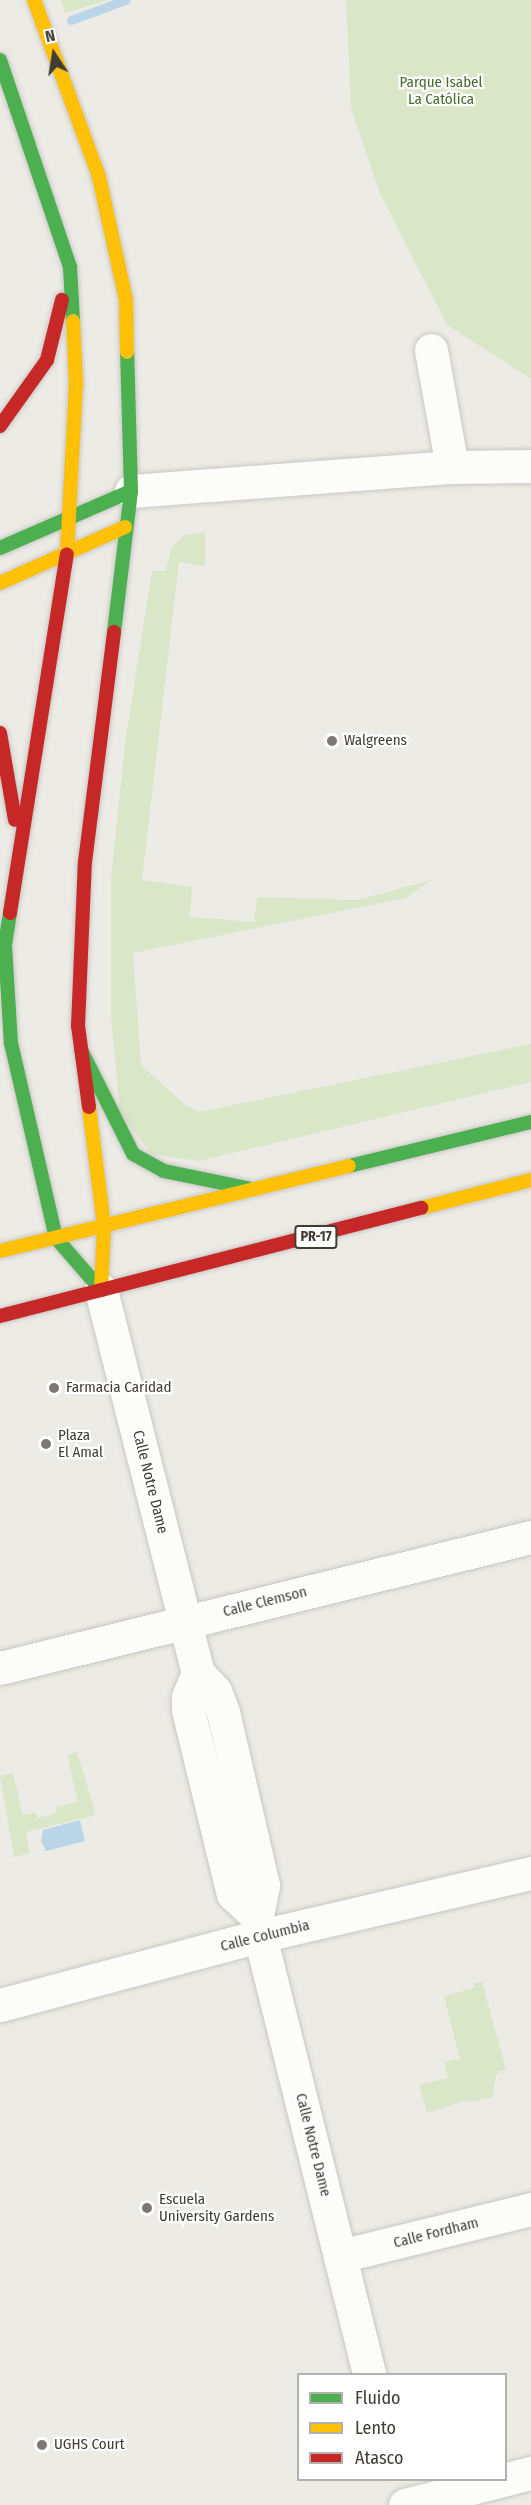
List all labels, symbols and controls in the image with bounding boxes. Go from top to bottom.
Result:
north arrow [24,24,84,84]
text: N [43,26,57,46]
park label: Parque Isabel La Católica [400,73,482,108]
place label: Walgreens [344,732,407,750]
marker: Walgreens [325,734,339,748]
road number: PR-17 [294,1226,338,1248]
place label: Farmacia Caridad [66,1379,171,1397]
marker: Farmacia Caridad [47,1381,61,1395]
place label: Plaza El Amal [58,1426,103,1461]
street label: Calle Notre Dame [128,1428,172,1536]
marker: Plaza El Amal [39,1437,53,1451]
street label: Calle Clemson [221,1583,309,1621]
street label: Calle Columbia [219,1916,311,1956]
street label: Calle Notre Dame [291,2091,335,2199]
place label: Escuela University Gardens [159,2190,274,2225]
marker: Escuela University Gardens [140,2201,154,2215]
street label: Calle Fordham [392,2214,480,2252]
legend [297,2373,507,2481]
text: Fluido [355,2387,401,2409]
text: Lento [355,2417,396,2439]
place label: UGHS Court [54,2436,125,2454]
marker: UGHS Court [35,2438,49,2452]
text: Atasco [355,2447,403,2469]

